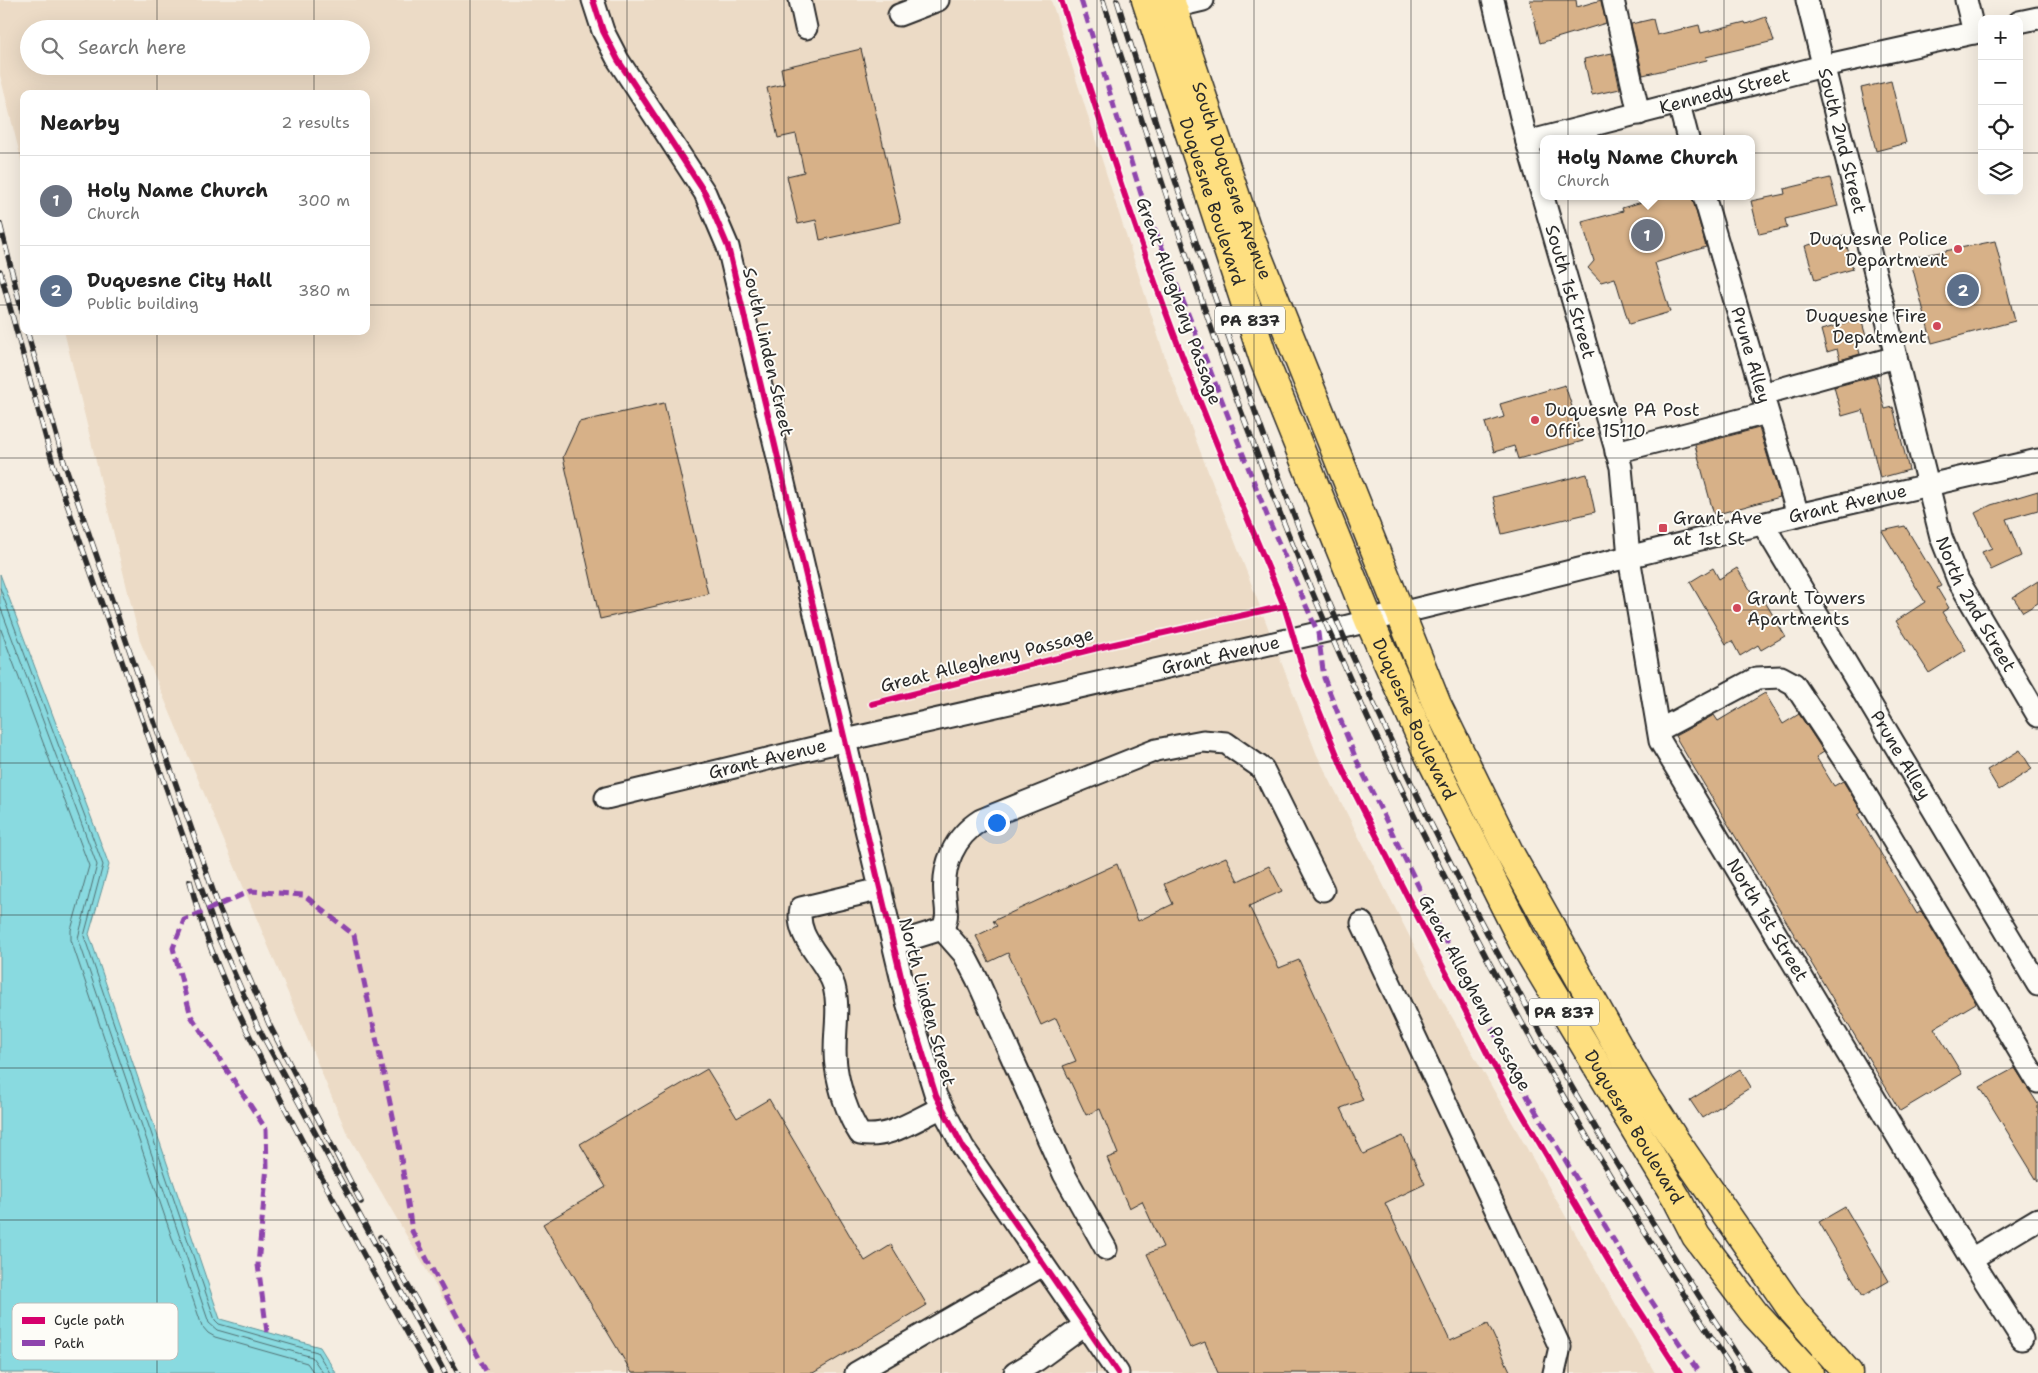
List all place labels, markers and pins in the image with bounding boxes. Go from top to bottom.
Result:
pin: 1 [1631,216,1663,254]
place label: Duquesne Police Department [1809,227,1948,272]
marker: Duquesne Police Department [1952,243,1964,255]
pin: 2 [1947,271,1979,309]
place label: Duquesne Fire Depatment [1806,304,1927,349]
marker: Duquesne Fire Depatment [1931,320,1943,332]
place label: Duquesne PA Post Office 15110 [1545,398,1700,443]
marker: Duquesne PA Post Office 15110 [1529,414,1541,426]
place label: Grant Ave at 1st St [1673,506,1762,551]
marker: Grant Ave at 1st St [1657,522,1669,534]
place label: Grant Towers Apartments [1747,586,1866,631]
marker: Grant Towers Apartments [1731,602,1743,614]

